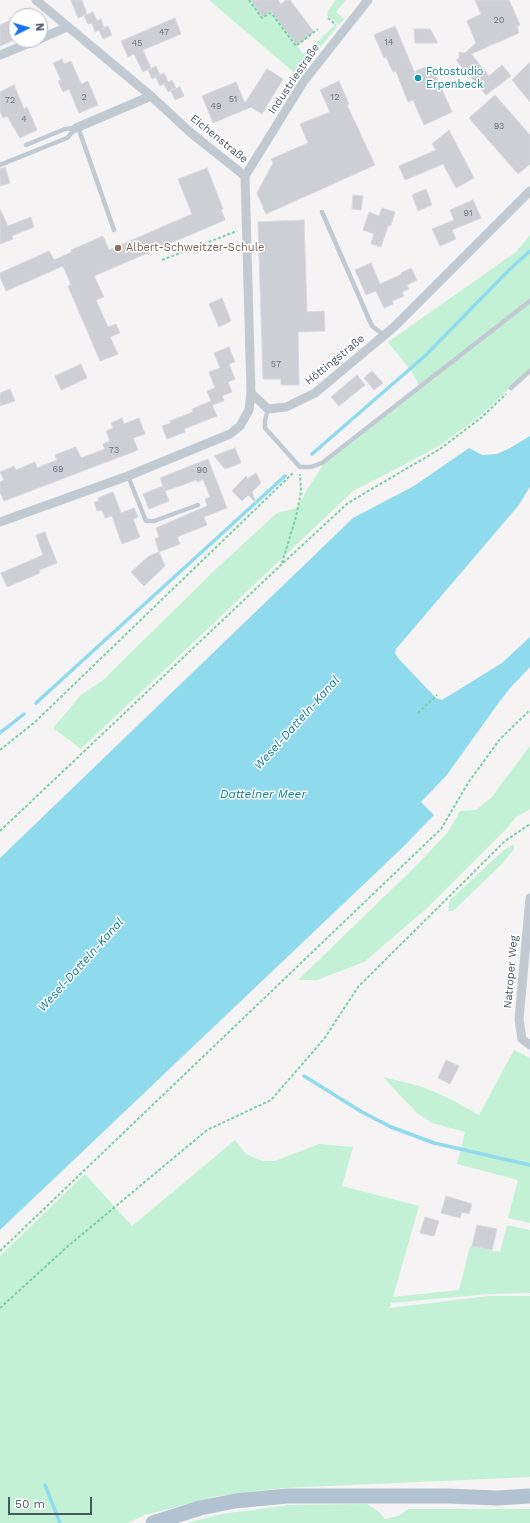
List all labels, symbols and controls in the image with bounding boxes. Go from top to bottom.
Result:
north arrow [8,8,48,48]
house number: 20 [494,15,504,25]
text: N [33,22,46,32]
house number: 47 [159,27,169,37]
house number: 14 [384,37,394,47]
house number: 45 [132,38,142,48]
street label: Industriestraße [266,41,322,117]
place label: Fotostudio Erpenbeck [426,65,483,91]
marker: Fotostudio Erpenbeck [413,73,423,83]
house number: 2 [81,92,87,102]
house number: 12 [331,92,339,102]
house number: 51 [229,94,237,104]
house number: 72 [5,95,15,105]
house number: 49 [210,101,222,111]
street label: Eichenstraße [188,112,250,166]
house number: 4 [21,114,27,124]
house number: 93 [494,121,504,131]
house number: 91 [463,208,473,218]
place label: Albert-Schweitzer-Schule [126,241,264,255]
marker: Albert-Schweitzer-Schule [113,243,123,253]
street label: Höttingstraße [303,332,367,388]
house number: 57 [271,359,281,369]
house number: 73 [109,445,119,455]
house number: 69 [52,464,64,474]
house number: 90 [196,465,208,475]
water label: Wesel-Datteln-Kanal [251,673,343,773]
water label: Dattelner Meer [220,787,306,801]
water label: Wesel-Datteln-Kanal [35,915,127,1015]
street label: Natroper Weg [501,935,521,1009]
scale bar [10,1489,94,1515]
text: 50 m [15,1497,45,1511]

